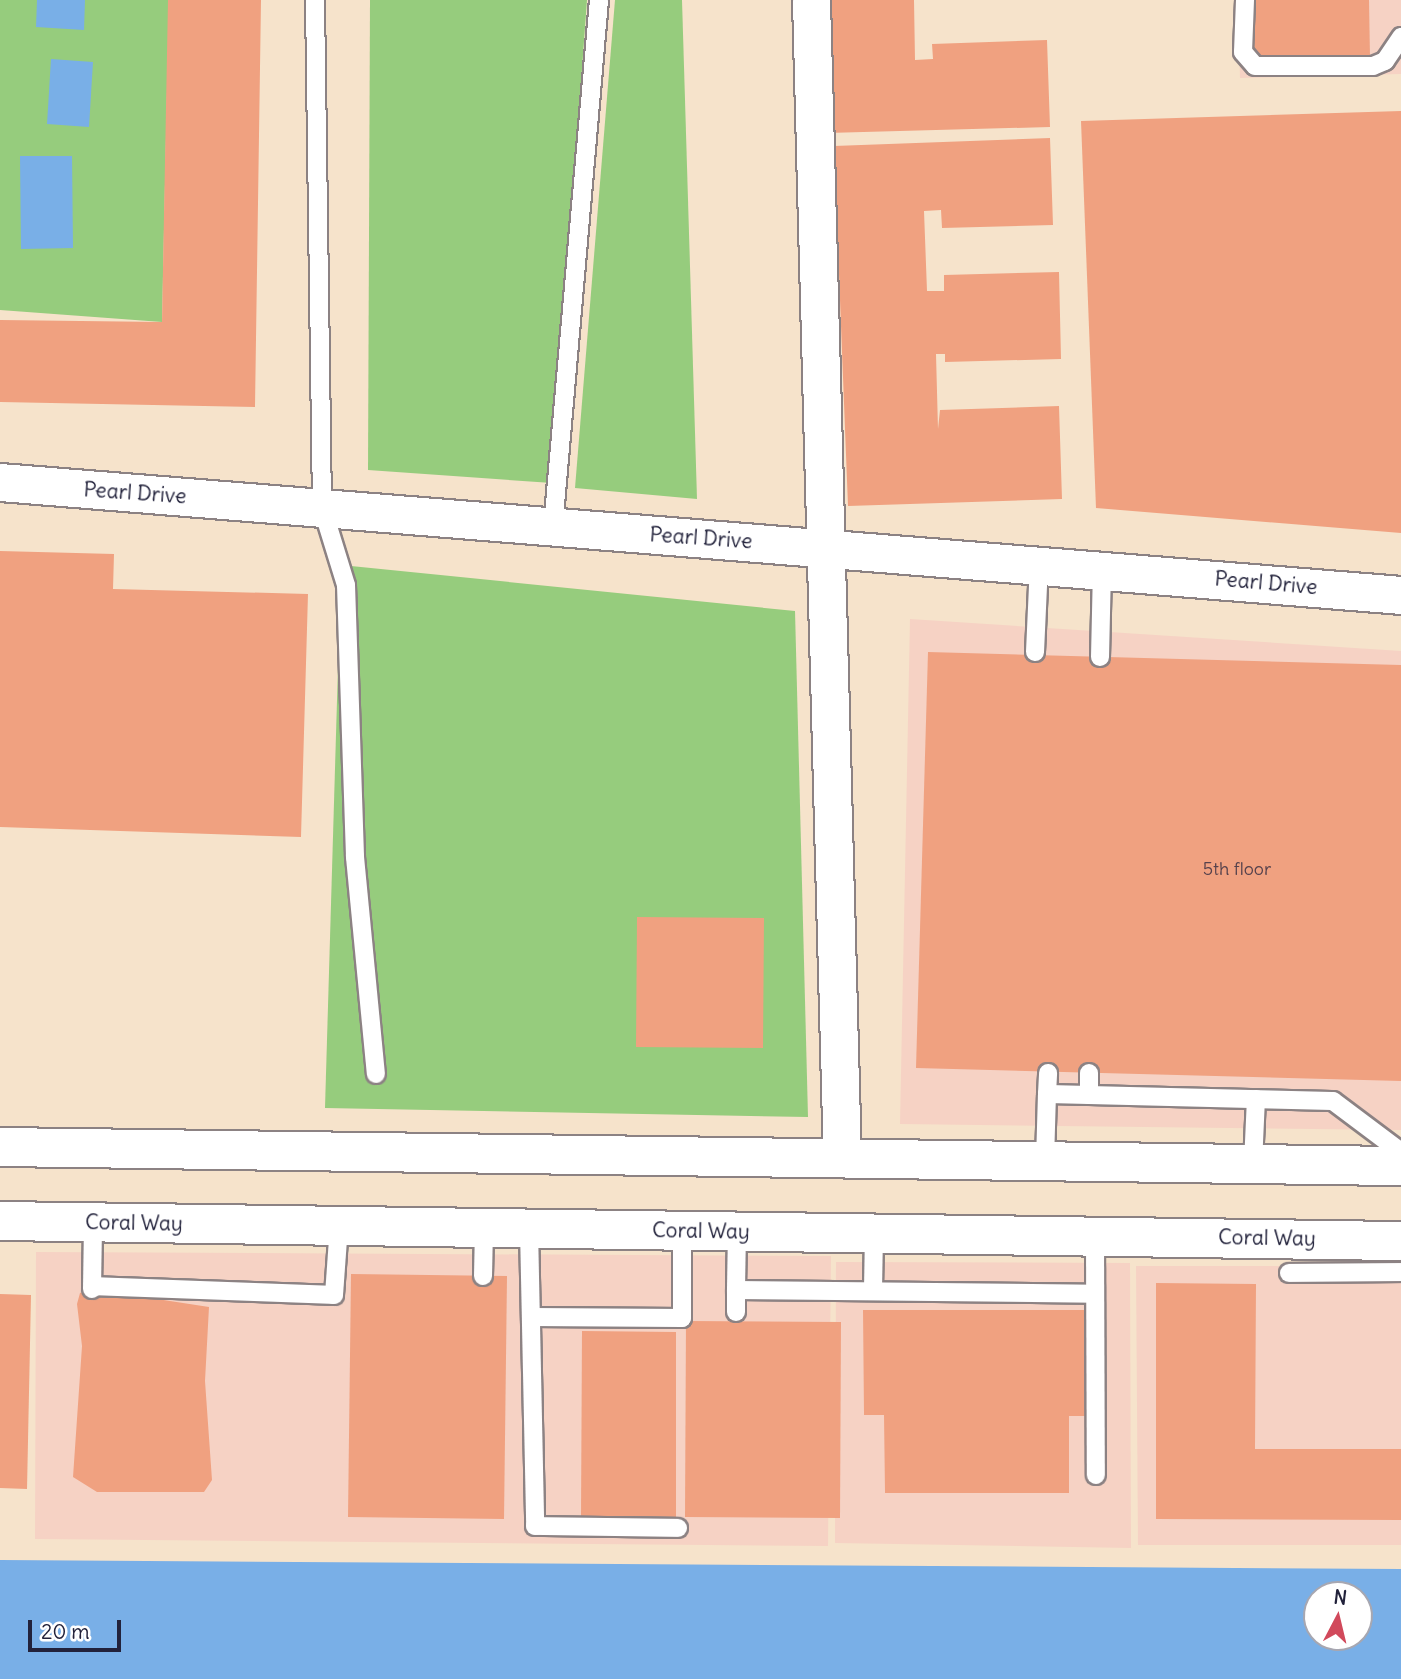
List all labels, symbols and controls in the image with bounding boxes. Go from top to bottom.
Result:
street label: Pearl Drive [83,477,187,509]
street label: Pearl Drive [649,522,753,554]
street label: Pearl Drive [1214,566,1318,600]
house number: 5th floor [1203,858,1271,880]
street label: Coral Way [85,1210,183,1236]
street label: Coral Way [652,1218,750,1244]
street label: Coral Way [1218,1225,1316,1251]
north arrow [1303,1581,1373,1651]
text: N [1332,1584,1348,1610]
scale bar [32,1606,124,1650]
text: 20 m [41,1618,90,1645]

